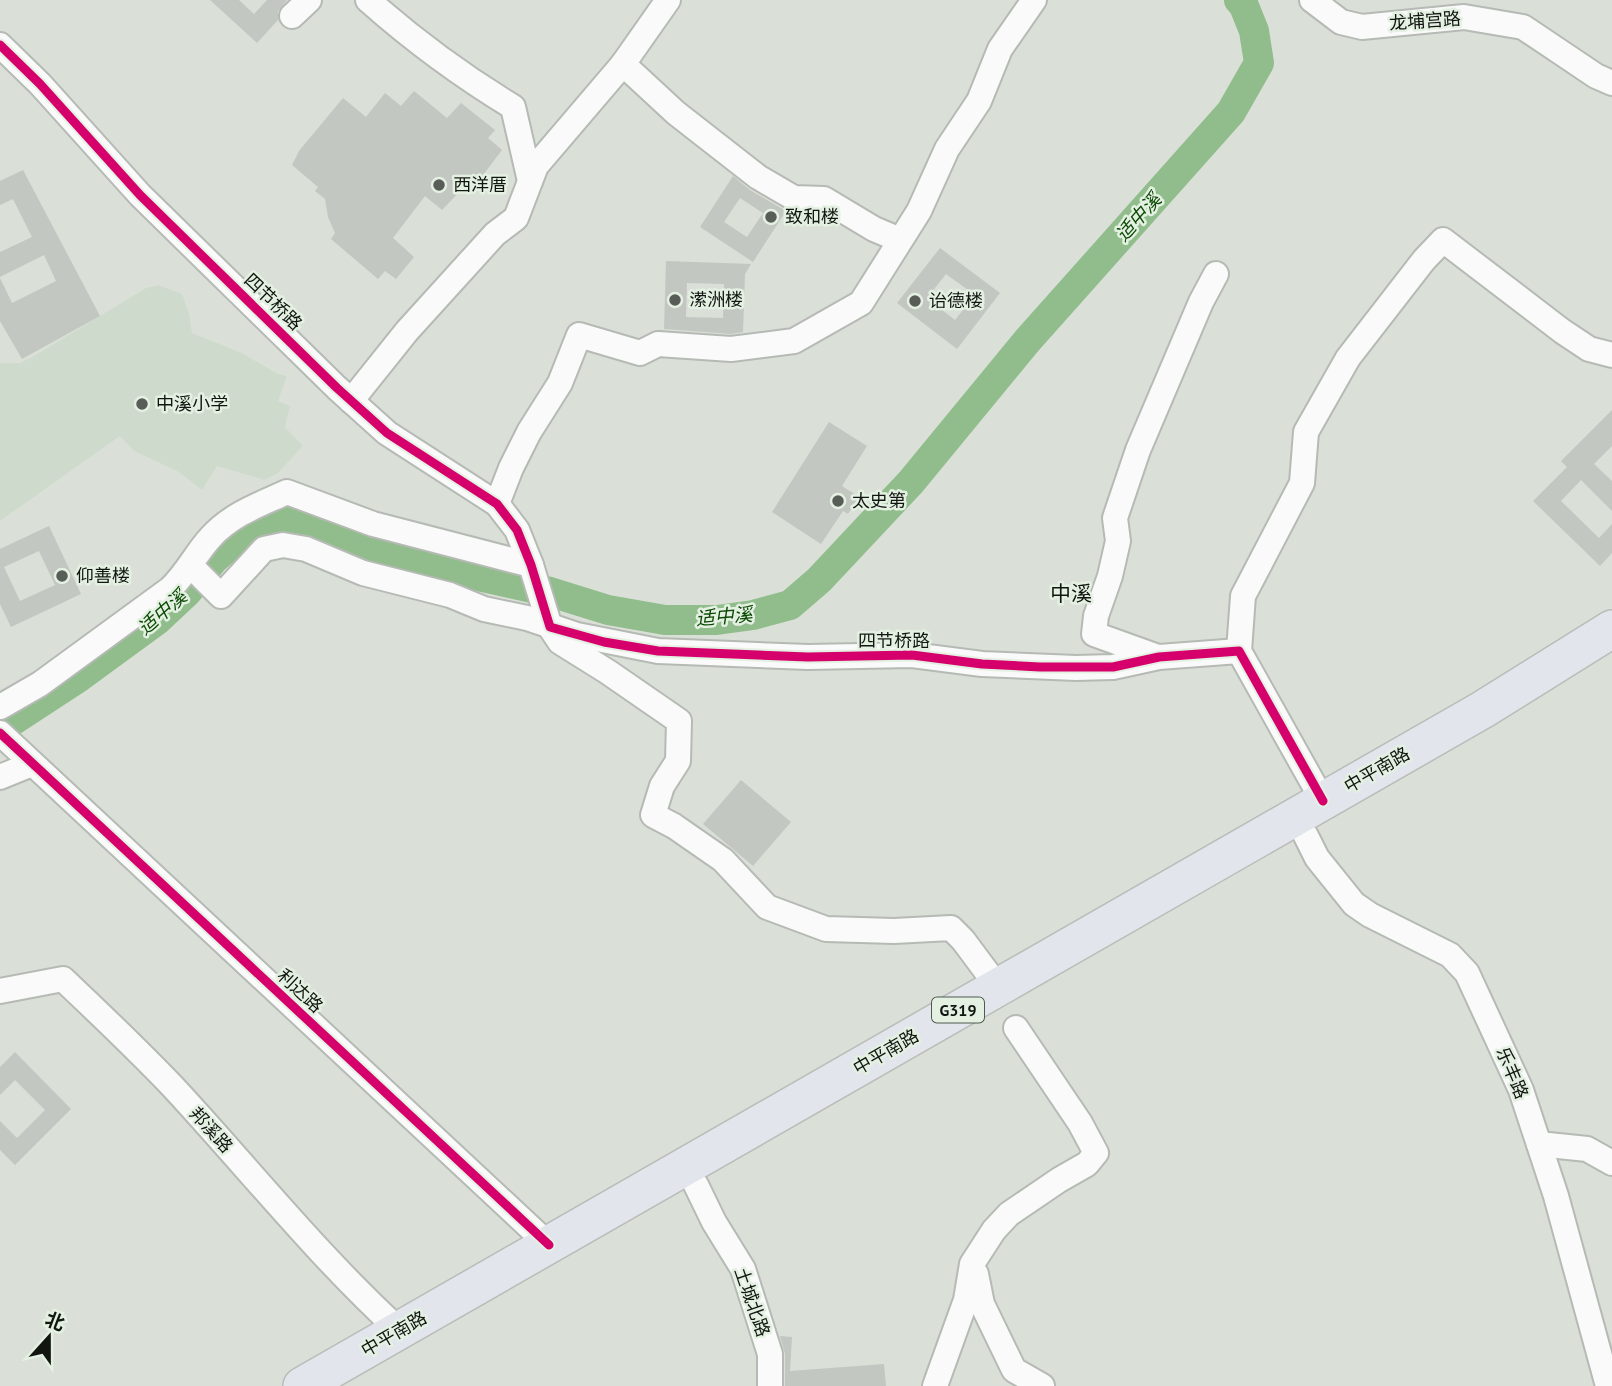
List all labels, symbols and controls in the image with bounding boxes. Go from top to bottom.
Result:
street label: 龙埔宫路 [1388,7,1462,34]
place label: 西洋厝 [453,173,507,196]
marker: 西洋厝 [431,177,447,193]
water label: 适中溪 [1110,186,1167,246]
place label: 致和楼 [785,205,839,228]
marker: 致和楼 [763,209,779,225]
street label: 四节桥路 [239,268,307,335]
place label: 潆洲楼 [689,288,743,311]
place label: 诒德楼 [929,289,983,312]
marker: 潆洲楼 [667,292,683,308]
marker: 诒德楼 [907,293,923,309]
place label: 中溪小学 [156,392,228,415]
marker: 中溪小学 [134,396,150,412]
place label: 太史第 [852,489,906,512]
marker: 太史第 [830,493,846,509]
place label: 仰善楼 [76,564,130,587]
marker: 仰善楼 [54,568,70,584]
district label: 中溪 [1050,580,1092,607]
water label: 适中溪 [133,583,193,640]
water label: 适中溪 [695,601,755,630]
street label: 四节桥路 [858,629,930,652]
street label: 中平南路 [1340,742,1414,798]
street label: 利达路 [273,964,328,1017]
road number: G319 [932,998,984,1022]
street label: 中平南路 [849,1024,923,1080]
street label: 乐丰路 [1491,1043,1534,1102]
street label: 邦溪路 [185,1102,238,1157]
street label: 土城北路 [730,1264,775,1340]
north arrow [14,1302,84,1372]
street label: 中平南路 [357,1306,431,1362]
text: 北 [42,1307,68,1336]

